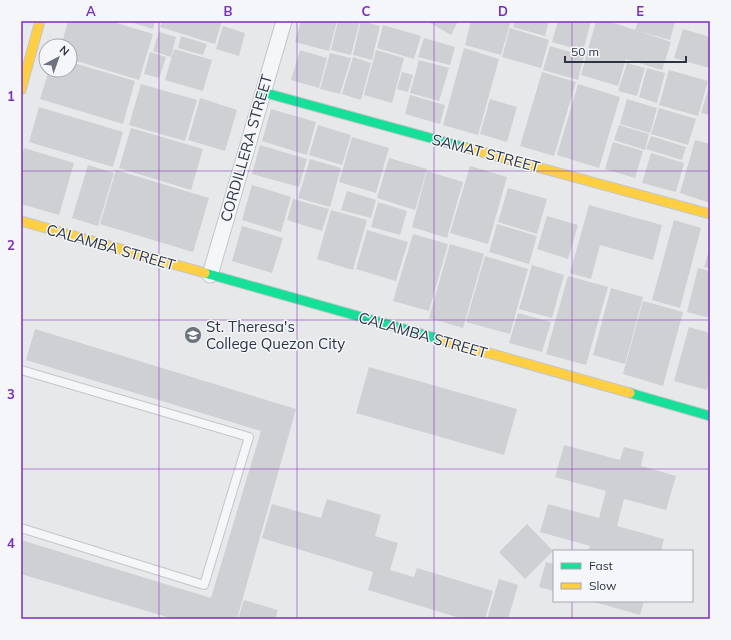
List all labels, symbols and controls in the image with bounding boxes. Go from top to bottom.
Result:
text: A [86,3,96,19]
text: B [224,3,233,19]
text: C [362,3,371,19]
text: D [498,3,508,19]
text: E [636,3,644,19]
north arrow [38,38,78,78]
scale bar [565,38,686,64]
text: N [57,42,72,58]
text: 50 m [571,44,599,59]
street label: CORDILLERA STREET [216,72,276,224]
text: 1 [7,88,15,104]
street label: SAMAT STREET [430,129,542,177]
street label: CALAMBA STREET [45,220,177,274]
text: 2 [7,237,15,253]
street label: CALAMBA STREET [357,308,489,362]
place label: St. Theresa's College Quezon City [206,317,345,353]
school or university icon: St. Theresa's College Quezon City [183,325,203,345]
text: 3 [7,386,15,402]
text: 4 [7,535,15,551]
legend [553,550,693,602]
text: Fast [589,558,613,573]
text: Slow [589,578,617,593]

